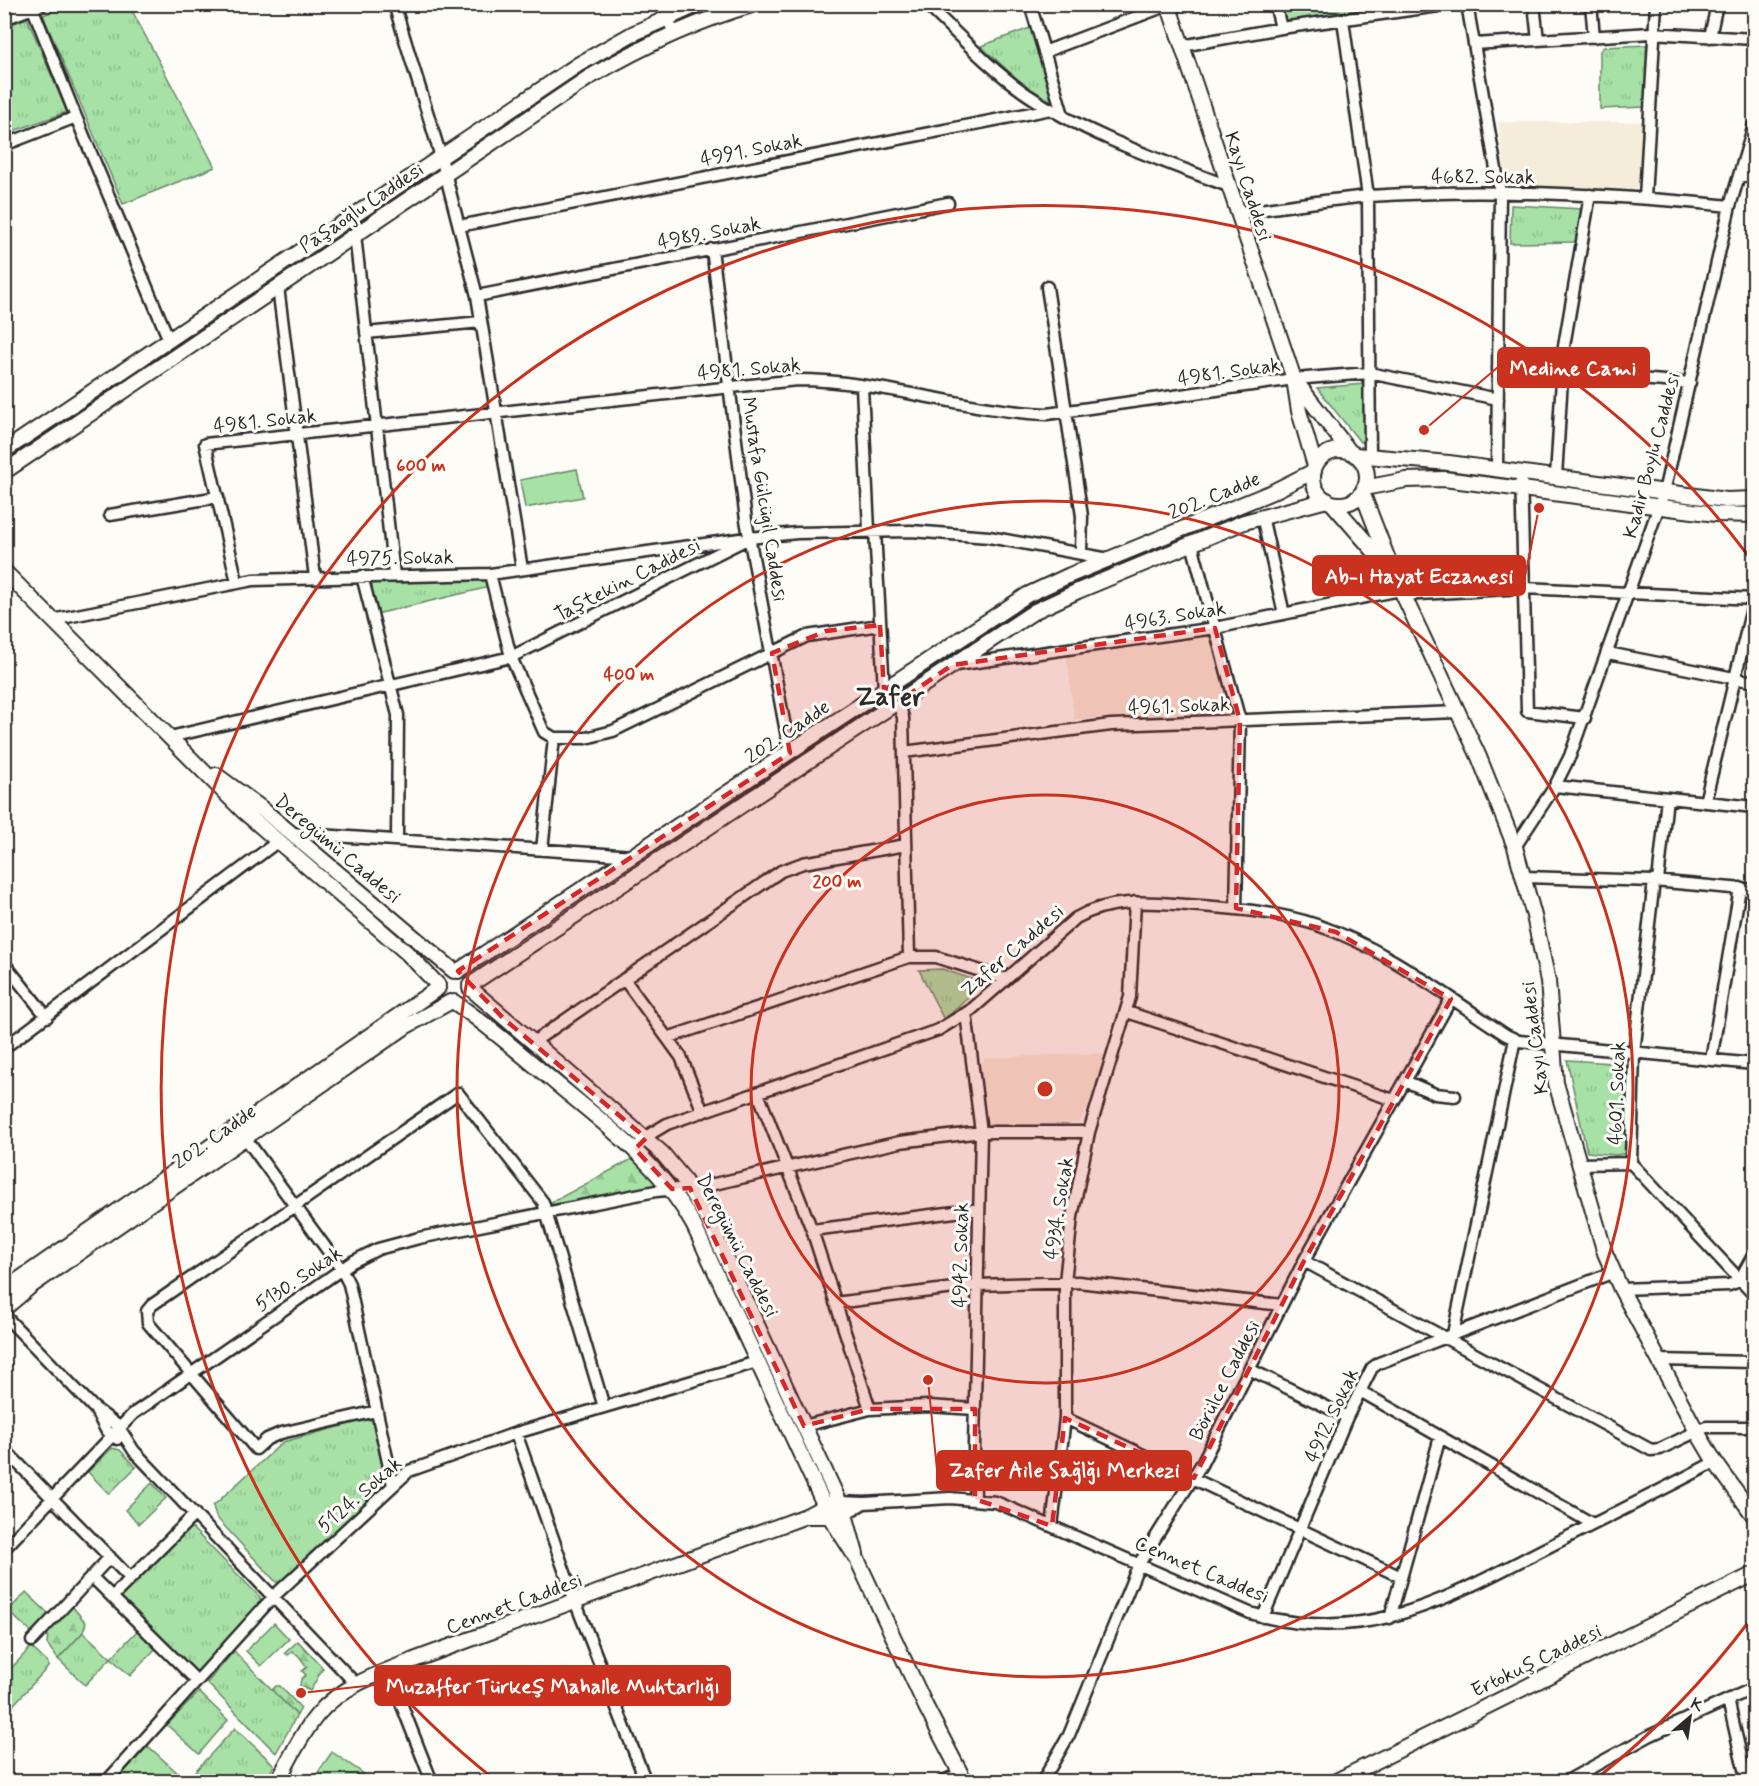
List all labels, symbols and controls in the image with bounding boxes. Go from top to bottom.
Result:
street label: 4991. Sokak [698,127,805,174]
street label: Kayı Caddesi [1217,128,1278,245]
street label: Paşaoğlu Caddesi [294,157,429,260]
street label: 4682. Sokak [1431,164,1535,191]
street label: 4989. Sokak [655,210,763,257]
callout: Medine Cami [1498,348,1649,387]
street label: 4981. Sokak [696,352,802,387]
street label: 4981. Sokak [1176,352,1282,393]
text: Medine Cami [1510,355,1636,383]
street label: Kadir Boylu Caddesi [1617,369,1688,542]
street label: Mustafa Gülcügil Caddesi [734,395,793,603]
street label: 4981. Sokak [212,403,318,440]
text: 600 m [396,454,446,478]
street label: 202. Cadde [1165,466,1264,527]
street label: Taştekin Caddesi [550,532,705,629]
street label: 4975. Sokak [346,544,454,573]
callout: Ab-ı Hayat Eczanesi [1313,556,1525,595]
text: Ab-ı Hayat Eczanesi [1325,563,1513,591]
street label: 4963. Sokak [1123,595,1228,638]
text: 400 m [604,663,654,687]
district label: Zafer [856,681,925,715]
street label: 4961. Sokak [1128,691,1231,722]
street label: 202. Cadde [740,694,835,770]
street label: Deregümü Caddesi [267,788,406,911]
text: 200 m [812,870,862,894]
street label: Zafer Caddesi [956,899,1070,1003]
street label: Kayı Caddesi [1515,980,1556,1096]
street label: 4601. Sokak [1602,1041,1633,1145]
centre of rings [1035,1079,1055,1099]
street label: 202. Cadde [167,1098,262,1176]
street label: 4934. Sokak [1038,1155,1081,1261]
street label: Deregümü Caddesi [688,1169,784,1322]
street label: 4942. Sokak [947,1202,976,1308]
street label: 5130. Sokak [250,1240,348,1318]
street label: Börülce Caddesi [1183,1316,1267,1446]
street label: 4912. Sokak [1299,1364,1366,1467]
street label: 5124. Sokak [312,1451,408,1540]
callout: Zafer Aile Sağlğı Merkezi [937,1451,1191,1490]
text: Zafer Aile Sağlğı Merkezi [948,1457,1180,1485]
street label: Cennet Caddesi [1130,1530,1273,1611]
street label: Cennet Caddesi [443,1567,586,1642]
street label: Ertokuş Caddesi [1467,1618,1606,1705]
callout: Muzaffer Türkeş Mahalle Muhtarlığı [375,1666,730,1705]
text: Muzaffer Türkeş Mahalle Muhtarlığı [386,1673,720,1701]
north arrow [1660,1687,1720,1747]
text: K [1687,1693,1707,1717]

